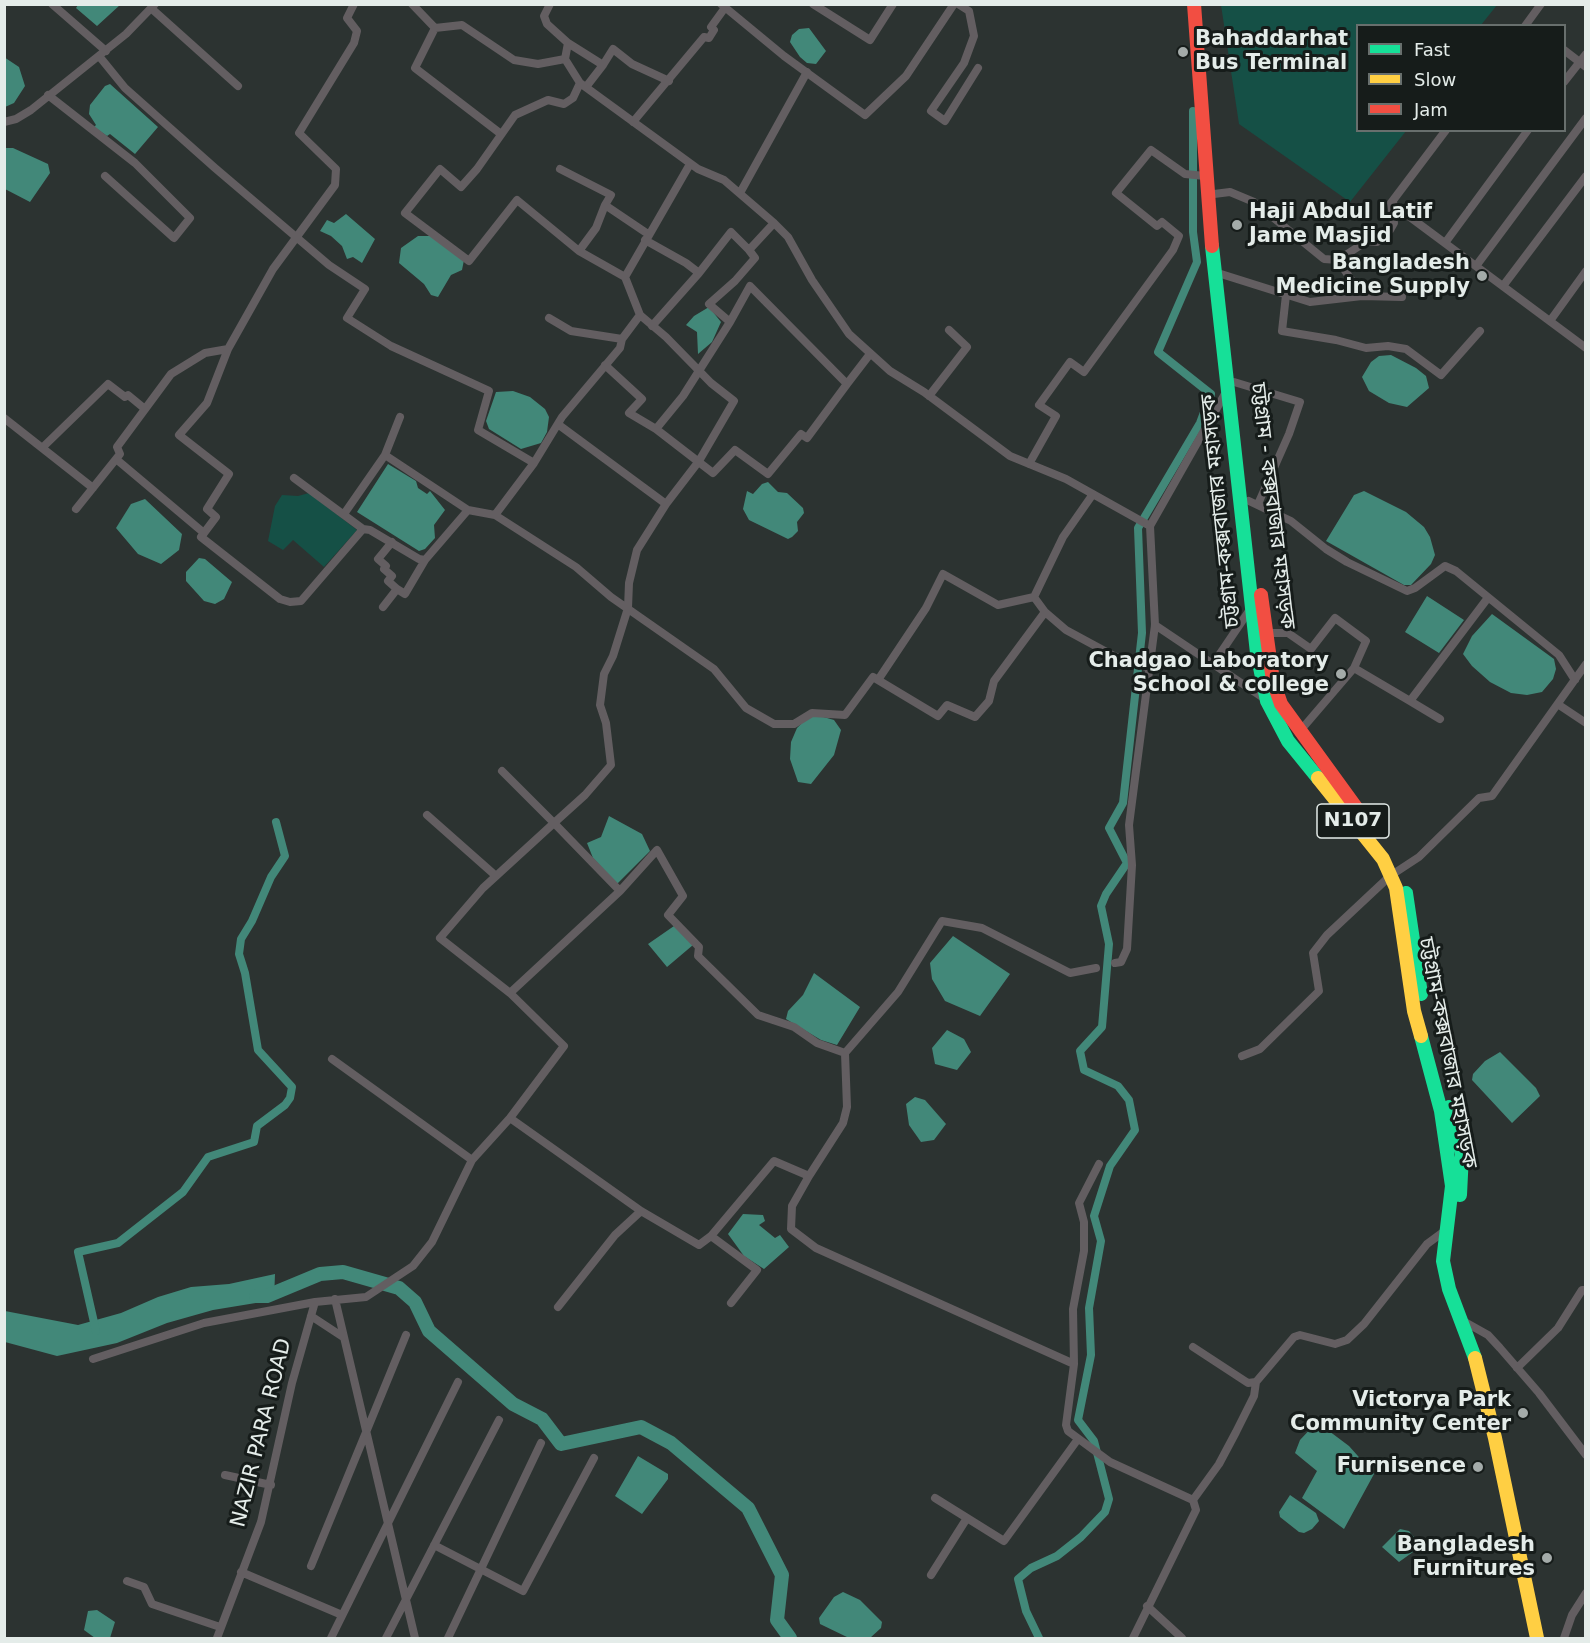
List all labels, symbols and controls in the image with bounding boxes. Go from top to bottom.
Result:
legend [1356,24,1566,132]
place label: Bahaddarhat Bus Terminal [1195,27,1348,77]
text: Fast [1414,39,1450,60]
marker: Bahaddarhat Bus Terminal [1176,45,1190,59]
text: Slow [1414,69,1456,90]
text: Jam [1414,99,1448,120]
place label: Haji Abdul Latif Jame Masjid [1249,200,1432,250]
marker: Haji Abdul Latif Jame Masjid [1230,218,1244,232]
place label: Bangladesh Medicine Supply [1275,251,1470,301]
marker: Bangladesh Medicine Supply [1475,269,1489,283]
street label: চট্টগ্রাম - কক্সবাজার মহাসড়ক [1244,381,1300,631]
street label: চট্টগ্রাম-কক্সবাজার মহাসড়ক [1196,393,1246,629]
place label: Chadgao Laboratory School & college [1088,649,1329,699]
marker: Chadgao Laboratory School & college [1334,667,1348,681]
road number: N107 [1317,804,1389,838]
street label: চট্টগ্রাম-কক্সবাজার মহাসড়ক [1412,935,1482,1171]
street label: NAZIR PARA ROAD [226,1336,298,1530]
place label: Victorya Park Community Center [1290,1388,1511,1438]
marker: Victorya Park Community Center [1516,1406,1530,1420]
place label: Furnisence [1337,1454,1466,1480]
marker: Furnisence [1471,1460,1485,1474]
place label: Bangladesh Furnitures [1397,1533,1535,1583]
marker: Bangladesh Furnitures [1540,1551,1554,1565]

